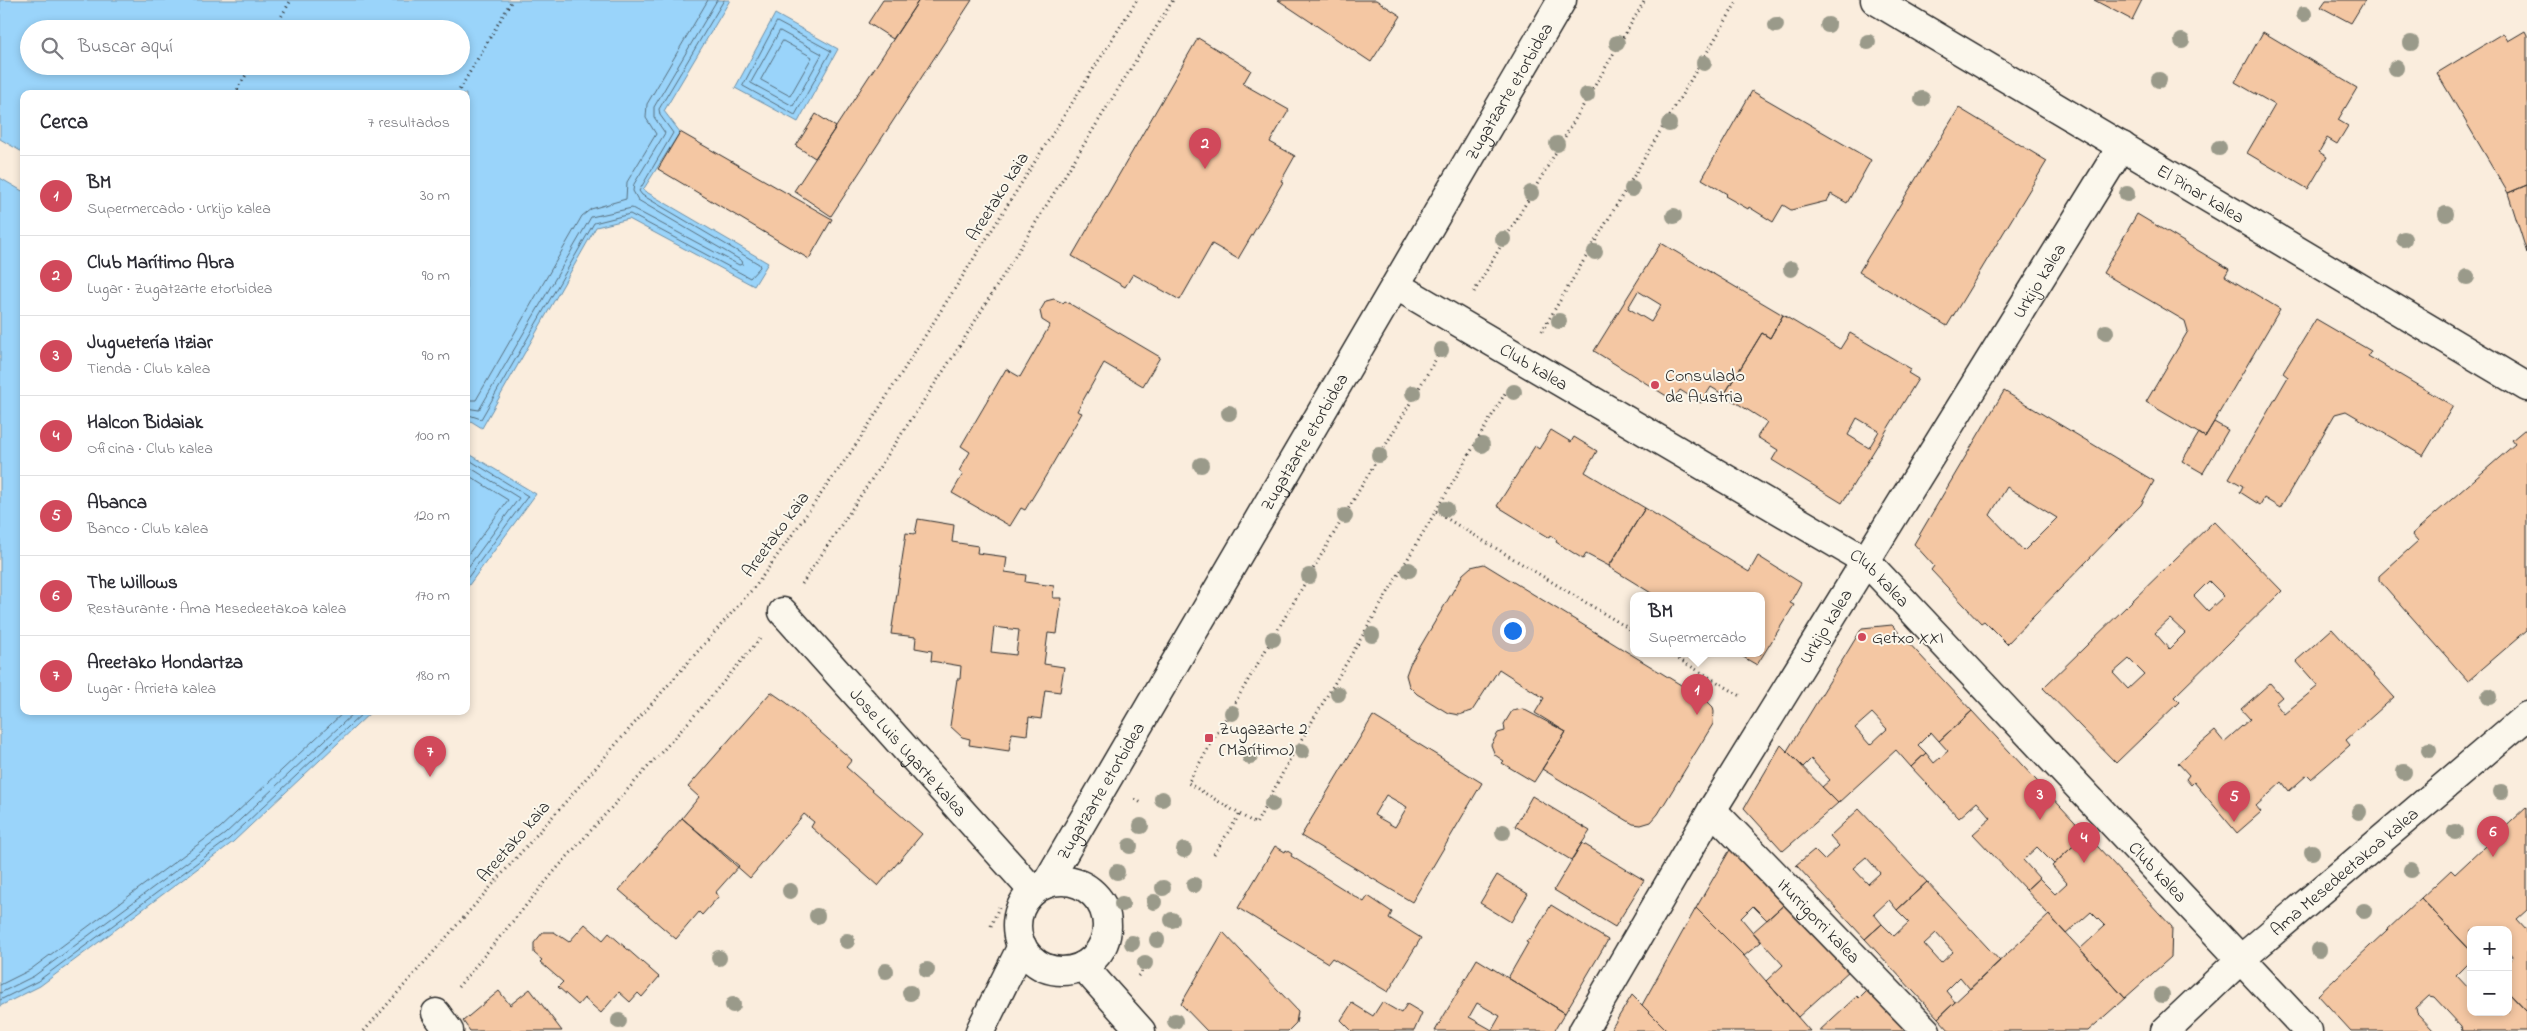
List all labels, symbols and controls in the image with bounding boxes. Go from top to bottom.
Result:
street label: Zugatzarte etorbidea [1460,18,1561,166]
search box [20,20,470,75]
icon: search [38,34,66,62]
text: Buscar aquí [78,34,173,61]
text: Cerca [40,108,88,138]
text: 7 resultados [368,111,450,135]
pin: 2 [1189,128,1221,169]
street label: Areetako kaia [961,147,1036,247]
street label: El Pinar kalea [2151,159,2249,231]
text: BM [87,170,111,197]
text: 1 [53,184,59,208]
text: 30 m [420,184,450,208]
text: Supermercado · Urkijo kalea [87,197,271,221]
street label: Urkijo kalea [2007,239,2074,324]
text: Club Marítimo Abra [87,250,234,277]
text: 2 [52,264,60,288]
text: 90 m [422,264,450,288]
text: Lugar · Zugatzarte etorbidea [87,277,272,301]
text: Juguetería Itziar [87,330,213,357]
street label: Club kalea [1494,338,1572,398]
text: 3 [53,344,59,368]
text: 90 m [422,344,450,368]
text: Tienda · Club kalea [87,357,210,381]
place label: Consulado de Austria [1665,364,1745,411]
street label: Zugatzarte etorbidea [1255,369,1356,517]
marker: Consulado de Austria [1649,379,1661,391]
text: Halcon Bidaiak [87,410,203,437]
text: 4 [53,424,59,448]
text: 100 m [415,424,450,448]
text: Oficina · Club kalea [87,437,213,461]
street label: Areetako kaia [736,487,817,584]
text: Abanca [87,490,147,517]
text: 5 [51,504,61,528]
text: 120 m [414,504,450,528]
text: Banco · Club kalea [87,517,208,541]
street label: Club kalea [1844,543,1915,614]
text: The Willows [87,570,178,597]
text: 6 [52,584,60,608]
text: 170 m [415,584,450,608]
street label: Urkijo kalea [1794,585,1860,670]
popup [1630,592,1765,657]
text: Restaurante · Ama Mesedeetakoa kalea [87,597,346,621]
text: BM [1649,599,1673,626]
your location [1500,618,1526,644]
text: Supermercado [1649,626,1746,650]
place label: Getxo XXI [1872,626,1944,652]
marker: Getxo XXI [1856,631,1868,643]
text: Areetako Hondartza [87,650,243,677]
text: 7 [53,664,59,688]
text: 180 m [416,664,450,688]
pin: 1 [1681,674,1713,715]
text: Lugar · Arrieta kalea [87,677,216,701]
street label: Jose Luis Ugarte kalea [842,683,972,824]
place label: Zugazarte 2 (Marítimo) [1219,717,1308,764]
street label: Zugatzarte etorbidea [1052,718,1153,866]
marker: Zugazarte 2 (Marítimo) [1203,732,1215,744]
pin: 7 [414,736,446,777]
pin: 3 [2024,779,2056,820]
pin: 5 [2218,781,2250,822]
street label: Areetako kaia [472,796,557,889]
street label: Ama Mesedeetakoa kalea [2266,802,2425,944]
pin: 6 [2477,816,2509,857]
pin: 4 [2068,822,2100,863]
street label: Club kalea [2121,836,2192,909]
street label: Iturrigorri kalea [1770,874,1865,971]
map controls [2467,926,2512,1016]
button: + [2467,926,2512,971]
button: − [2467,971,2512,1016]

